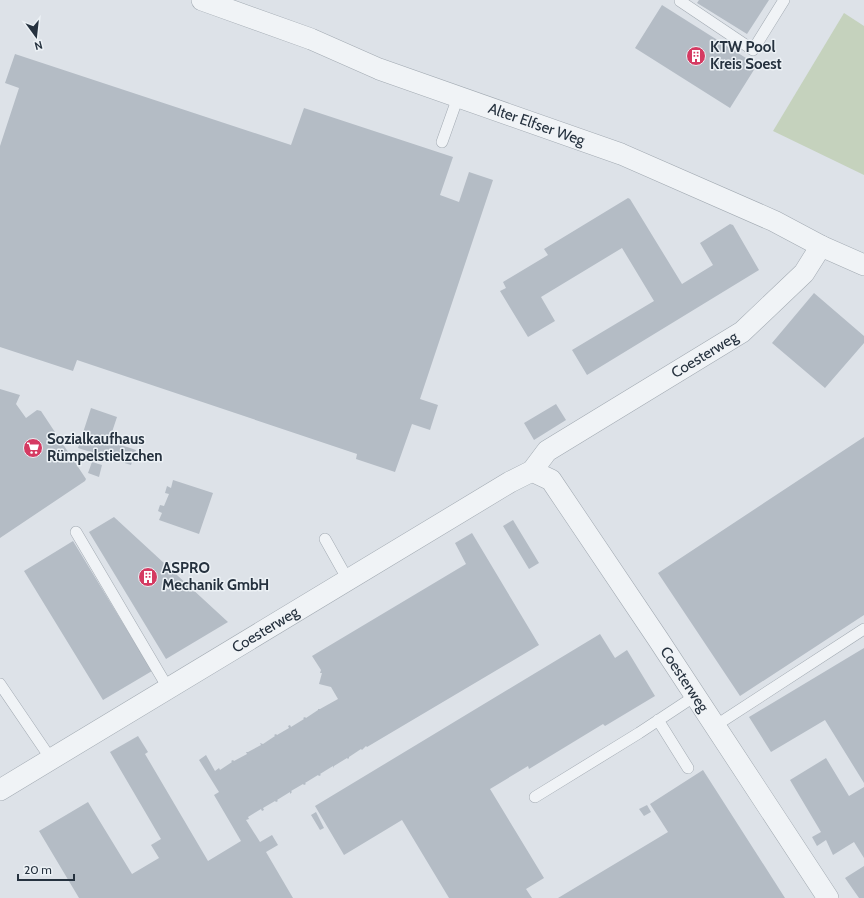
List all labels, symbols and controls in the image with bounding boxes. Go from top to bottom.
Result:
north arrow [16,16,56,56]
text: N [33,38,44,53]
place label: KTW Pool Kreis Soest [710,38,782,73]
building icon: KTW Pool Kreis Soest [685,45,707,67]
street label: Alter Elfser Weg [486,99,588,150]
street label: Coesterweg [668,327,742,382]
place label: Sozialkaufhaus Rümpelstielzchen [47,430,163,465]
supermarket icon: Sozialkaufhaus Rümpelstielzchen [22,437,44,459]
place label: ASPRO Mechanik GmbH [162,559,269,594]
building icon: ASPRO Mechanik GmbH [137,566,159,588]
street label: Coesterweg [229,602,302,657]
street label: Coesterweg [657,643,713,716]
scale bar [18,856,74,882]
text: 20 m [24,862,52,877]

